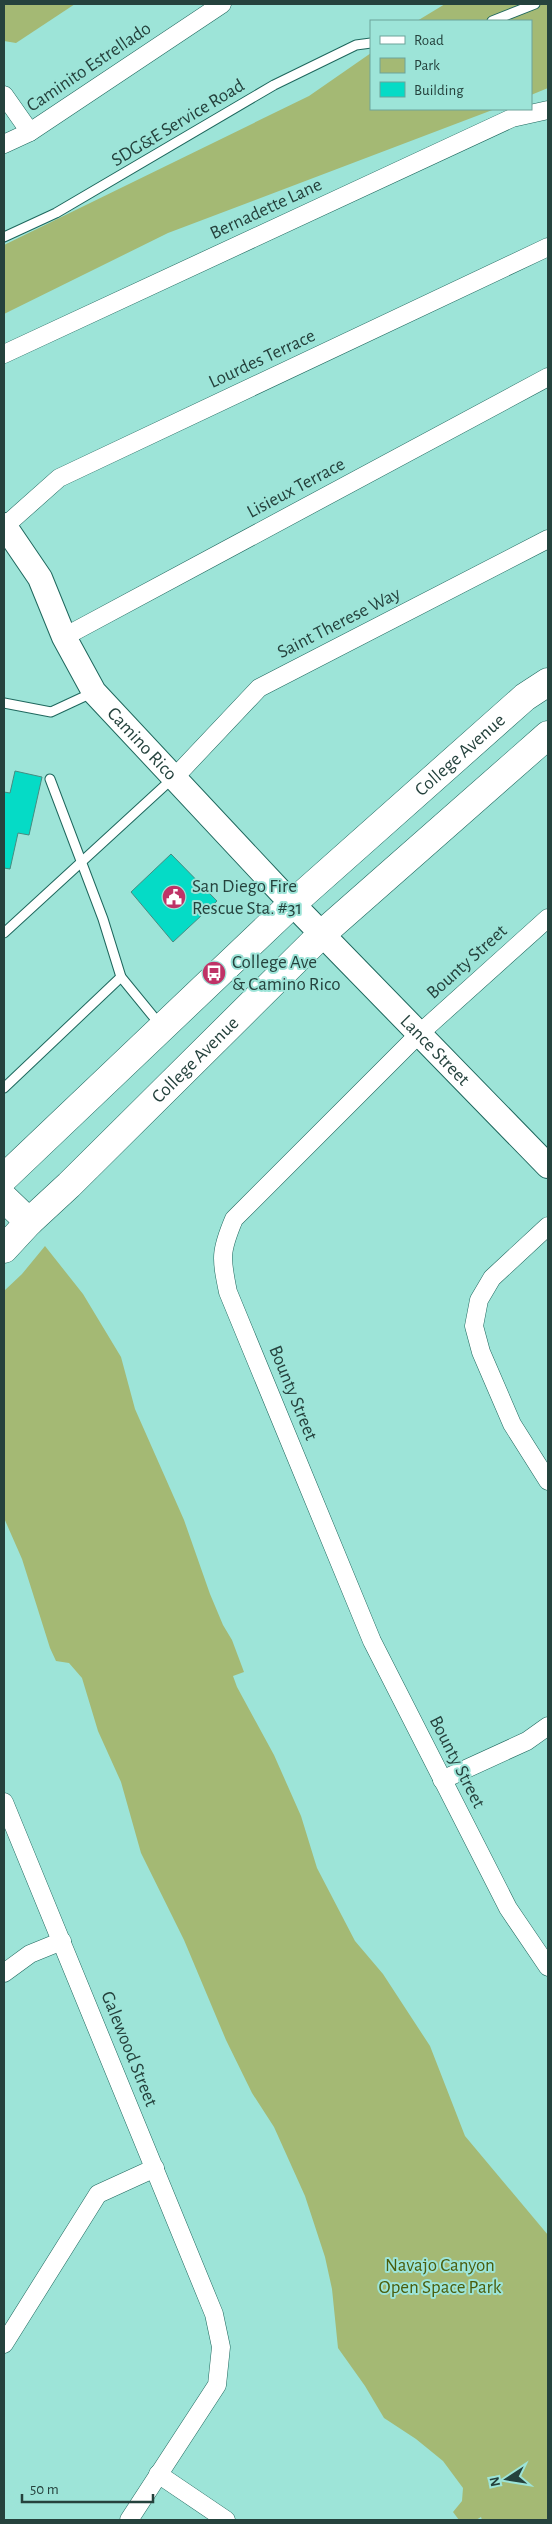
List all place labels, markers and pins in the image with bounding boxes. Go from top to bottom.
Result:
place label: San Diego Fire Rescue Sta. #31 [192,877,302,918]
public building icon: San Diego Fire Rescue Sta. #31 [161,884,187,910]
place label: College Ave & Camino Rico [232,953,341,994]
bus stop icon: College Ave & Camino Rico [201,960,227,986]

